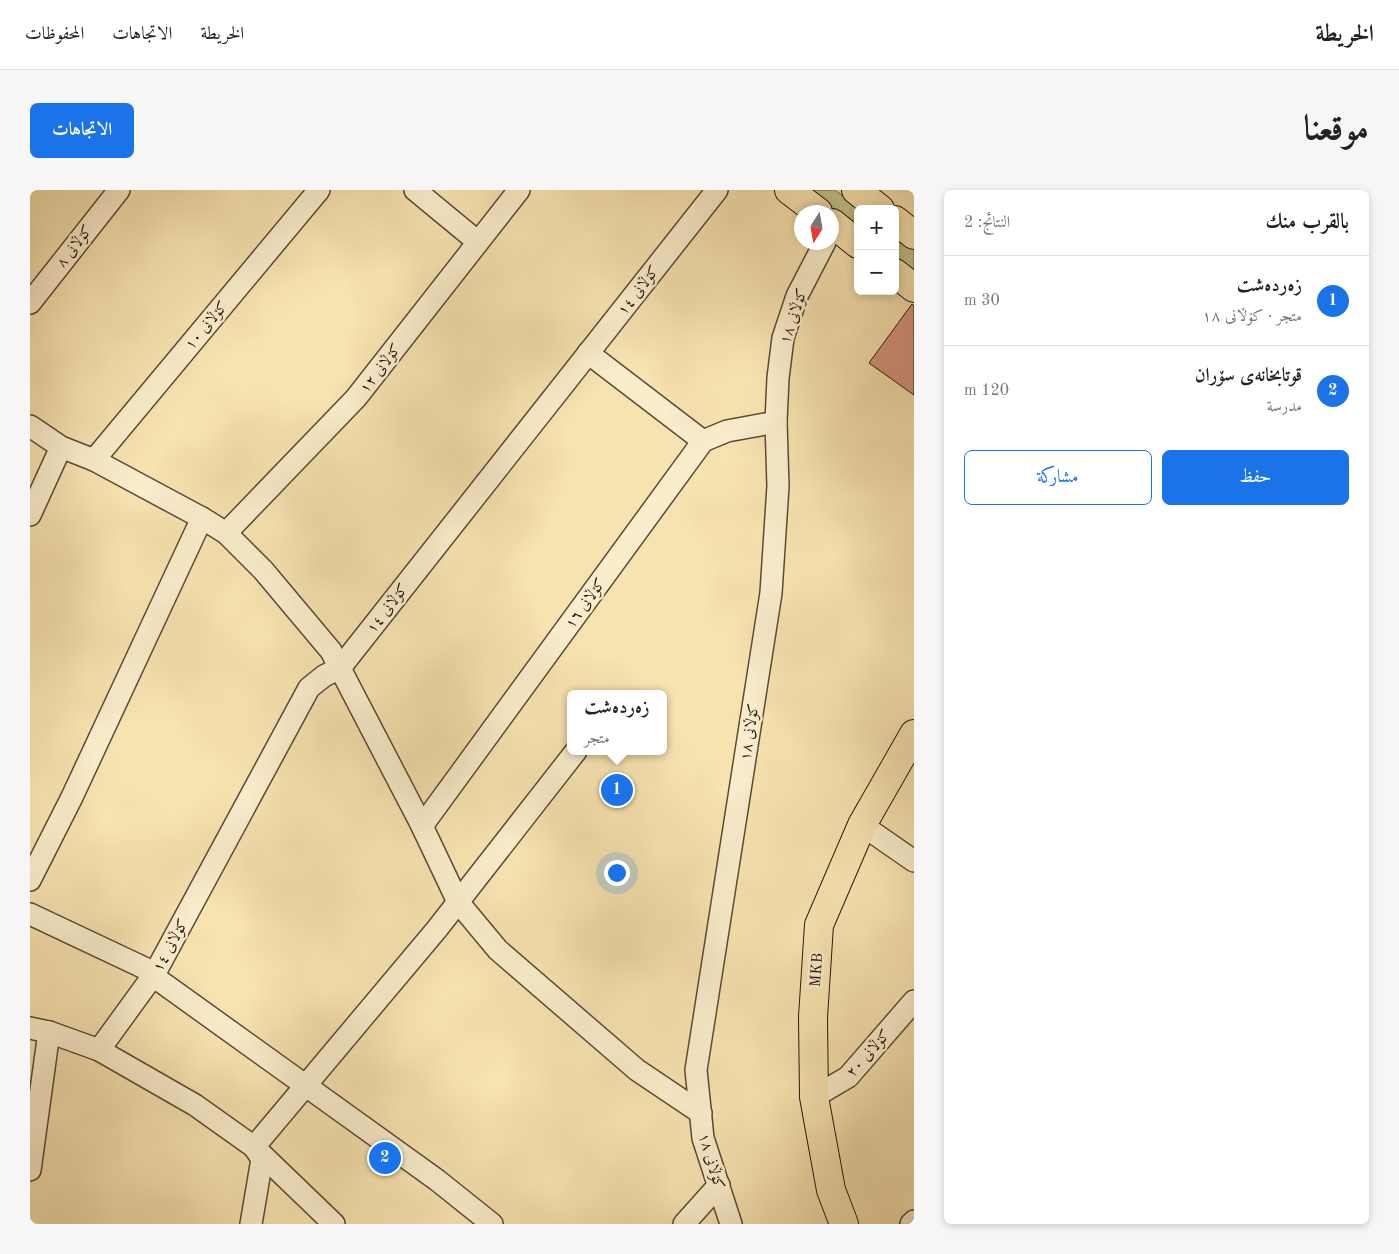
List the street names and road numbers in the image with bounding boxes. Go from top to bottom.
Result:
street label: کۆڵانی ٨ [53,222,96,271]
street label: کۆڵانی ١٤ [614,262,663,318]
street label: کۆڵانی ١٨ [776,286,811,346]
street label: کۆڵانی ١٠ [181,298,231,353]
street label: کۆڵانی ١٢ [356,340,405,396]
street label: کۆڵانی ١٦ [562,575,609,632]
street label: کۆڵانی ١٤ [363,580,412,636]
street label: کۆڵانی ١٨ [737,702,762,762]
street label: کۆڵانی ١٤ [149,916,192,974]
street label: MKB [809,952,826,988]
street label: کۆڵانی ٢٠ [843,1026,894,1080]
street label: کۆڵانی ١٨ [695,1131,728,1191]

